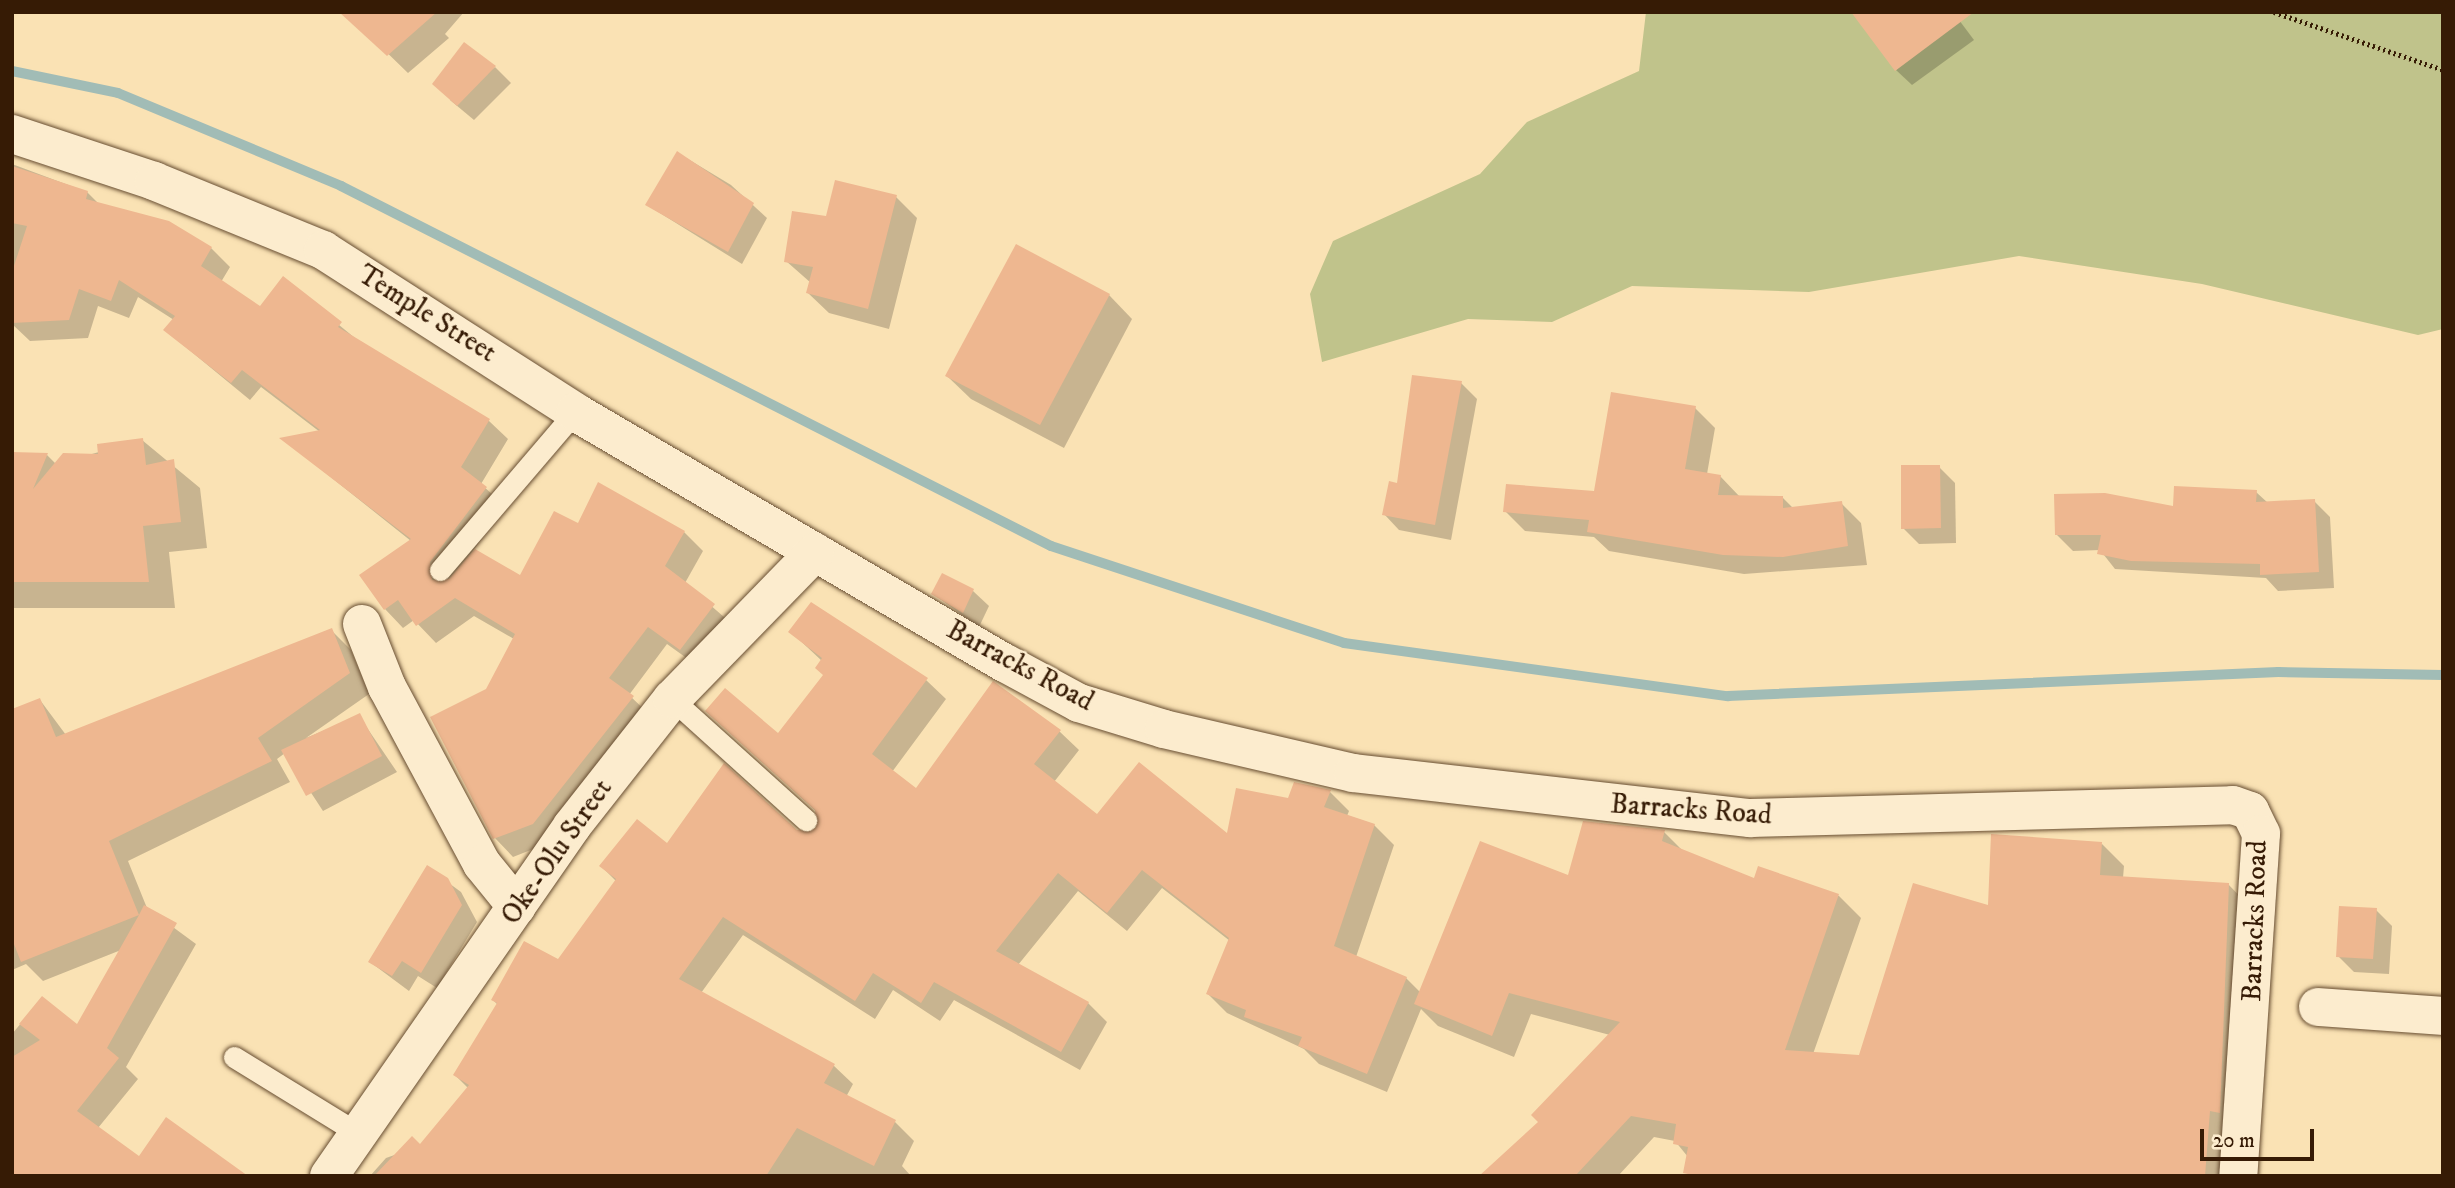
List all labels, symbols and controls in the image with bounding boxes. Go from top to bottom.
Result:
street label: Temple Street [351,258,503,370]
street label: Barracks Road [941,613,1099,719]
street label: Oke-Olu Street [495,773,619,931]
street label: Barracks Road [1609,788,1773,832]
street label: Barracks Road [2235,840,2275,1002]
scale bar [2203,1114,2317,1158]
text: 20 m [2213,1128,2255,1154]

